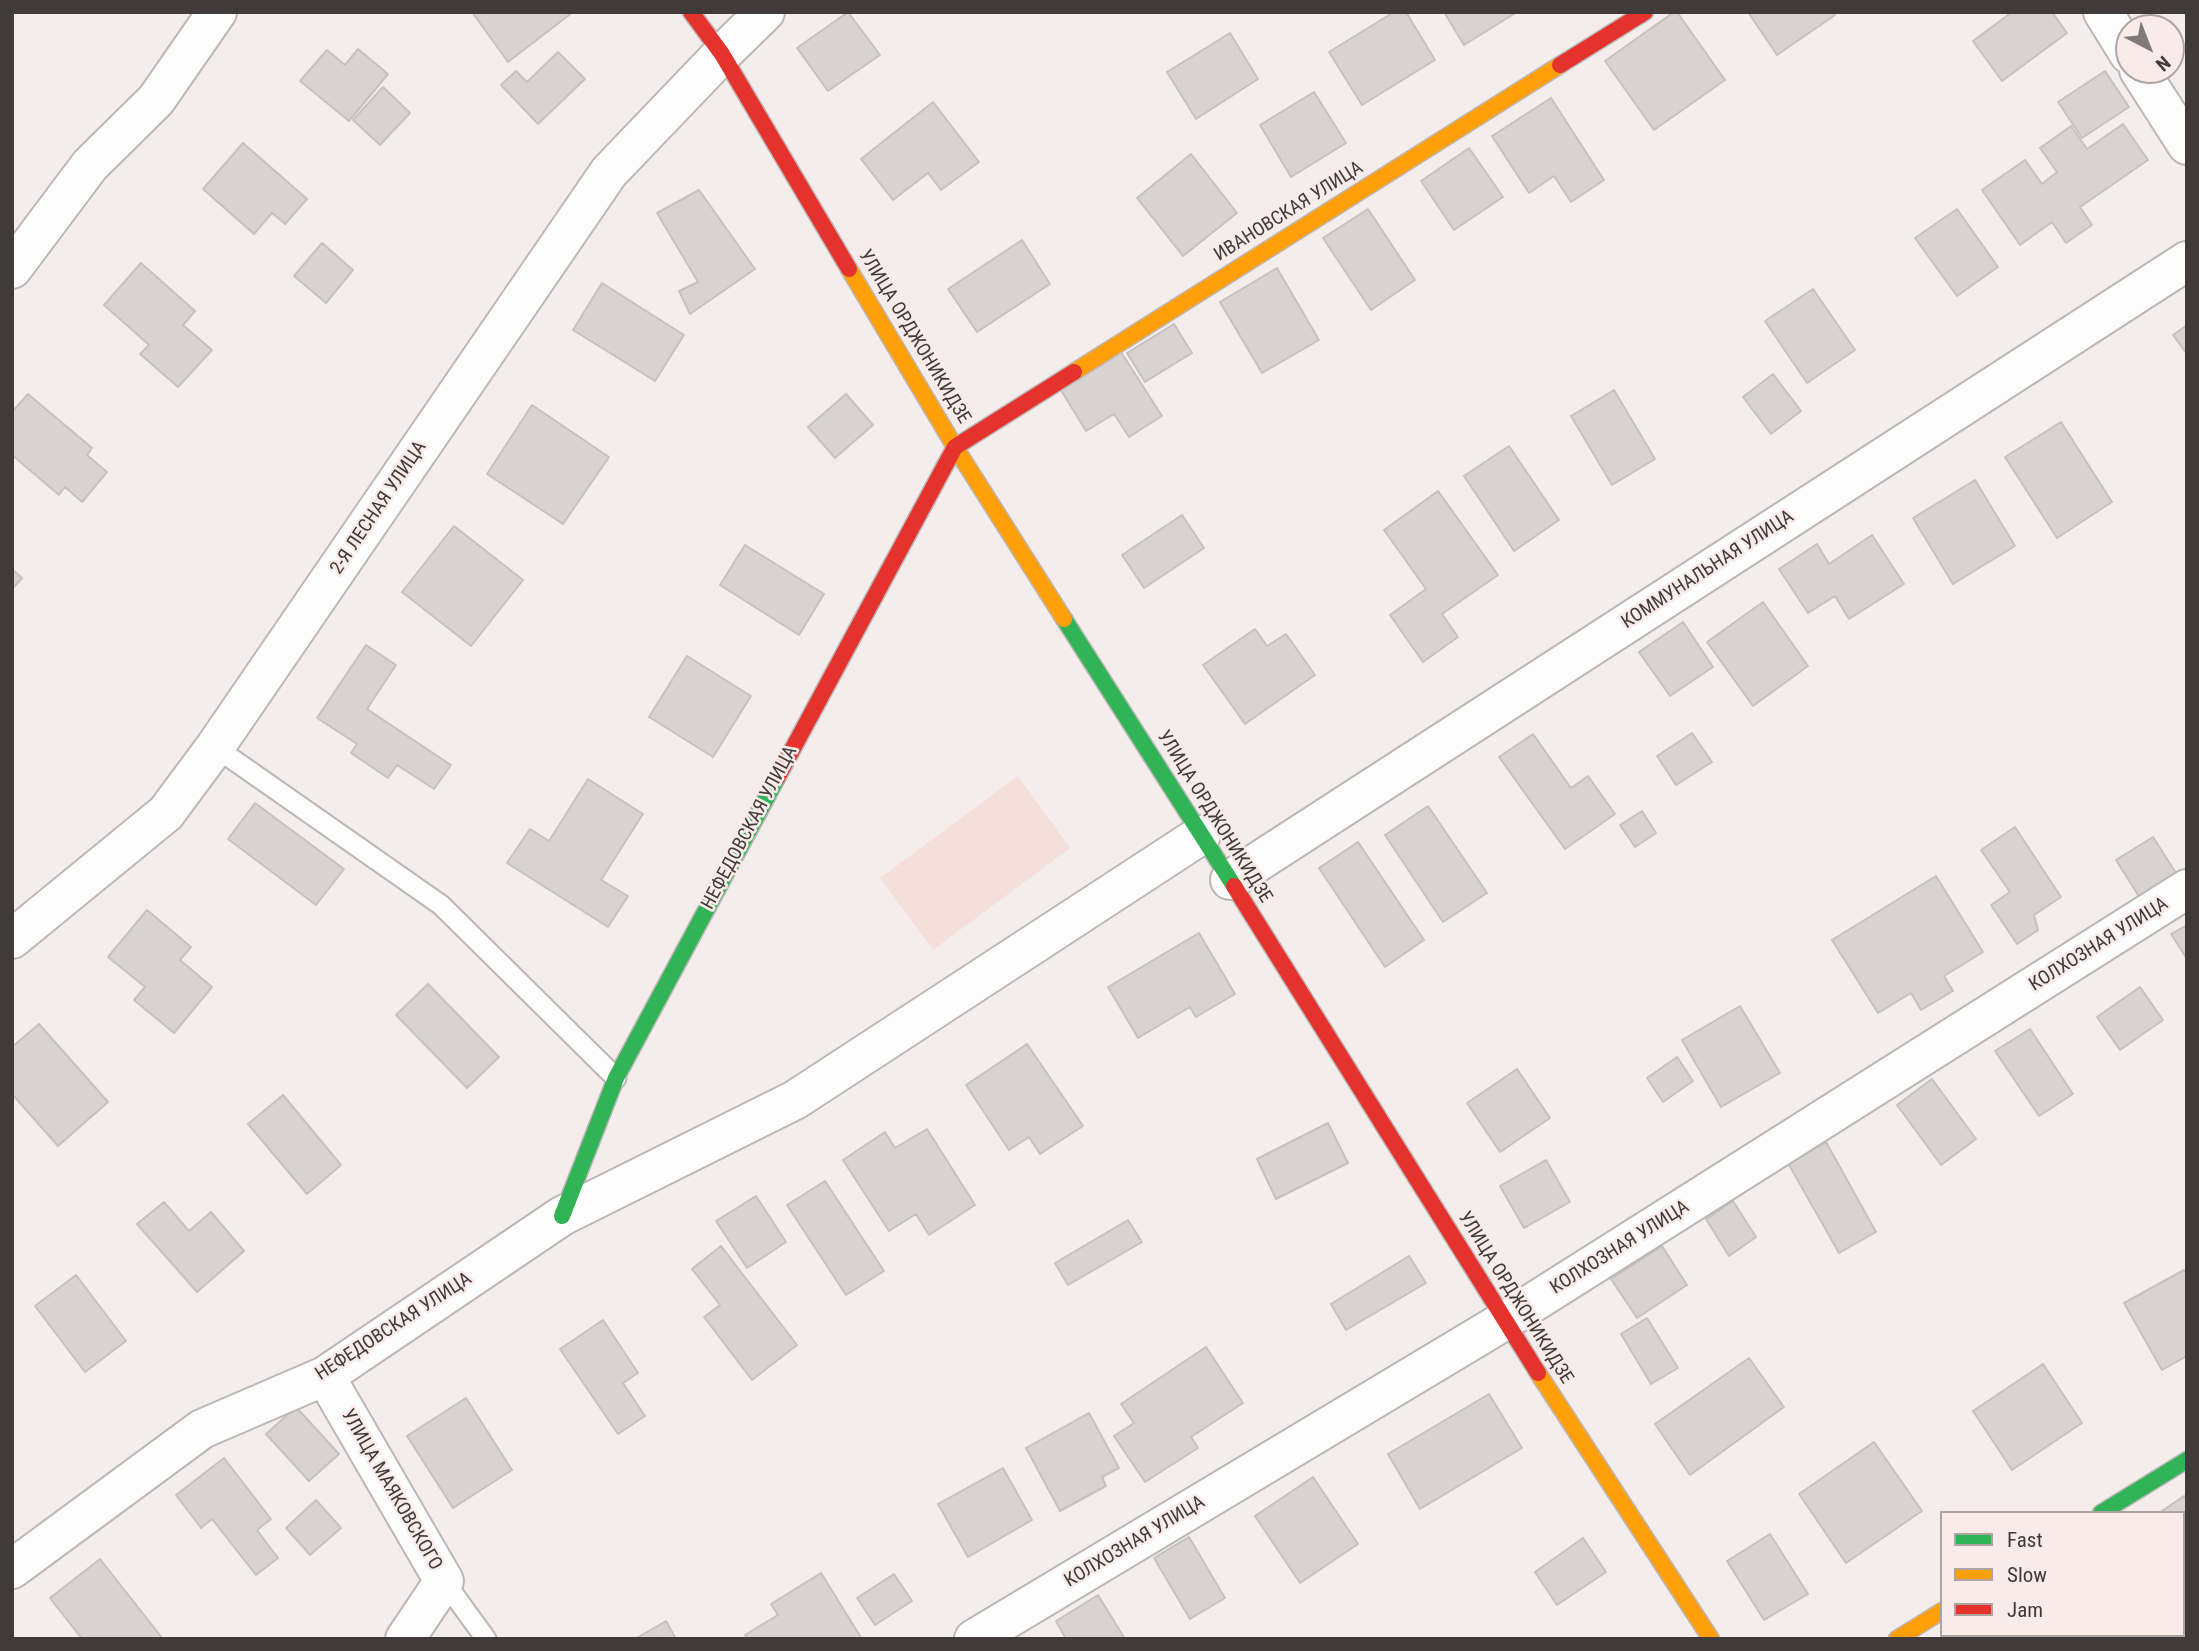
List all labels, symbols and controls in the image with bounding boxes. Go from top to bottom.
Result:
north arrow [2115,14,2185,84]
text: N [2151,51,2175,76]
street label: ИВАНОВСКАЯ УЛИЦА [1211,157,1367,267]
street label: УЛИЦА ОРДЖОНИКИДЗЕ [853,246,975,428]
street label: 2-Я ЛЕСНАЯ УЛИЦА [326,437,432,579]
street label: КОММУНАЛЬНАЯ УЛИЦА [1618,506,1798,634]
street label: УЛИЦА ОРДЖОНИКИДЗЕ [1152,727,1276,907]
street label: НЕФЕДОВСКАЯ УЛИЦА [697,742,803,914]
street label: КОЛХОЗНАЯ УЛИЦА [2025,893,2173,997]
street label: КОЛХОЗНАЯ УЛИЦА [1546,1196,1694,1300]
street label: УЛИЦА ОРДЖОНИКИДЗЕ [1453,1208,1577,1388]
street label: НЕФЕДОВСКАЯ УЛИЦА [312,1268,476,1386]
street label: УЛИЦА МАЯКОВСКОГО [336,1406,446,1574]
street label: КОЛХОЗНАЯ УЛИЦА [1061,1491,1209,1593]
legend [1940,1511,2185,1637]
text: Fast [2007,1528,2043,1552]
text: Slow [2007,1563,2047,1587]
text: Jam [2007,1598,2043,1622]

